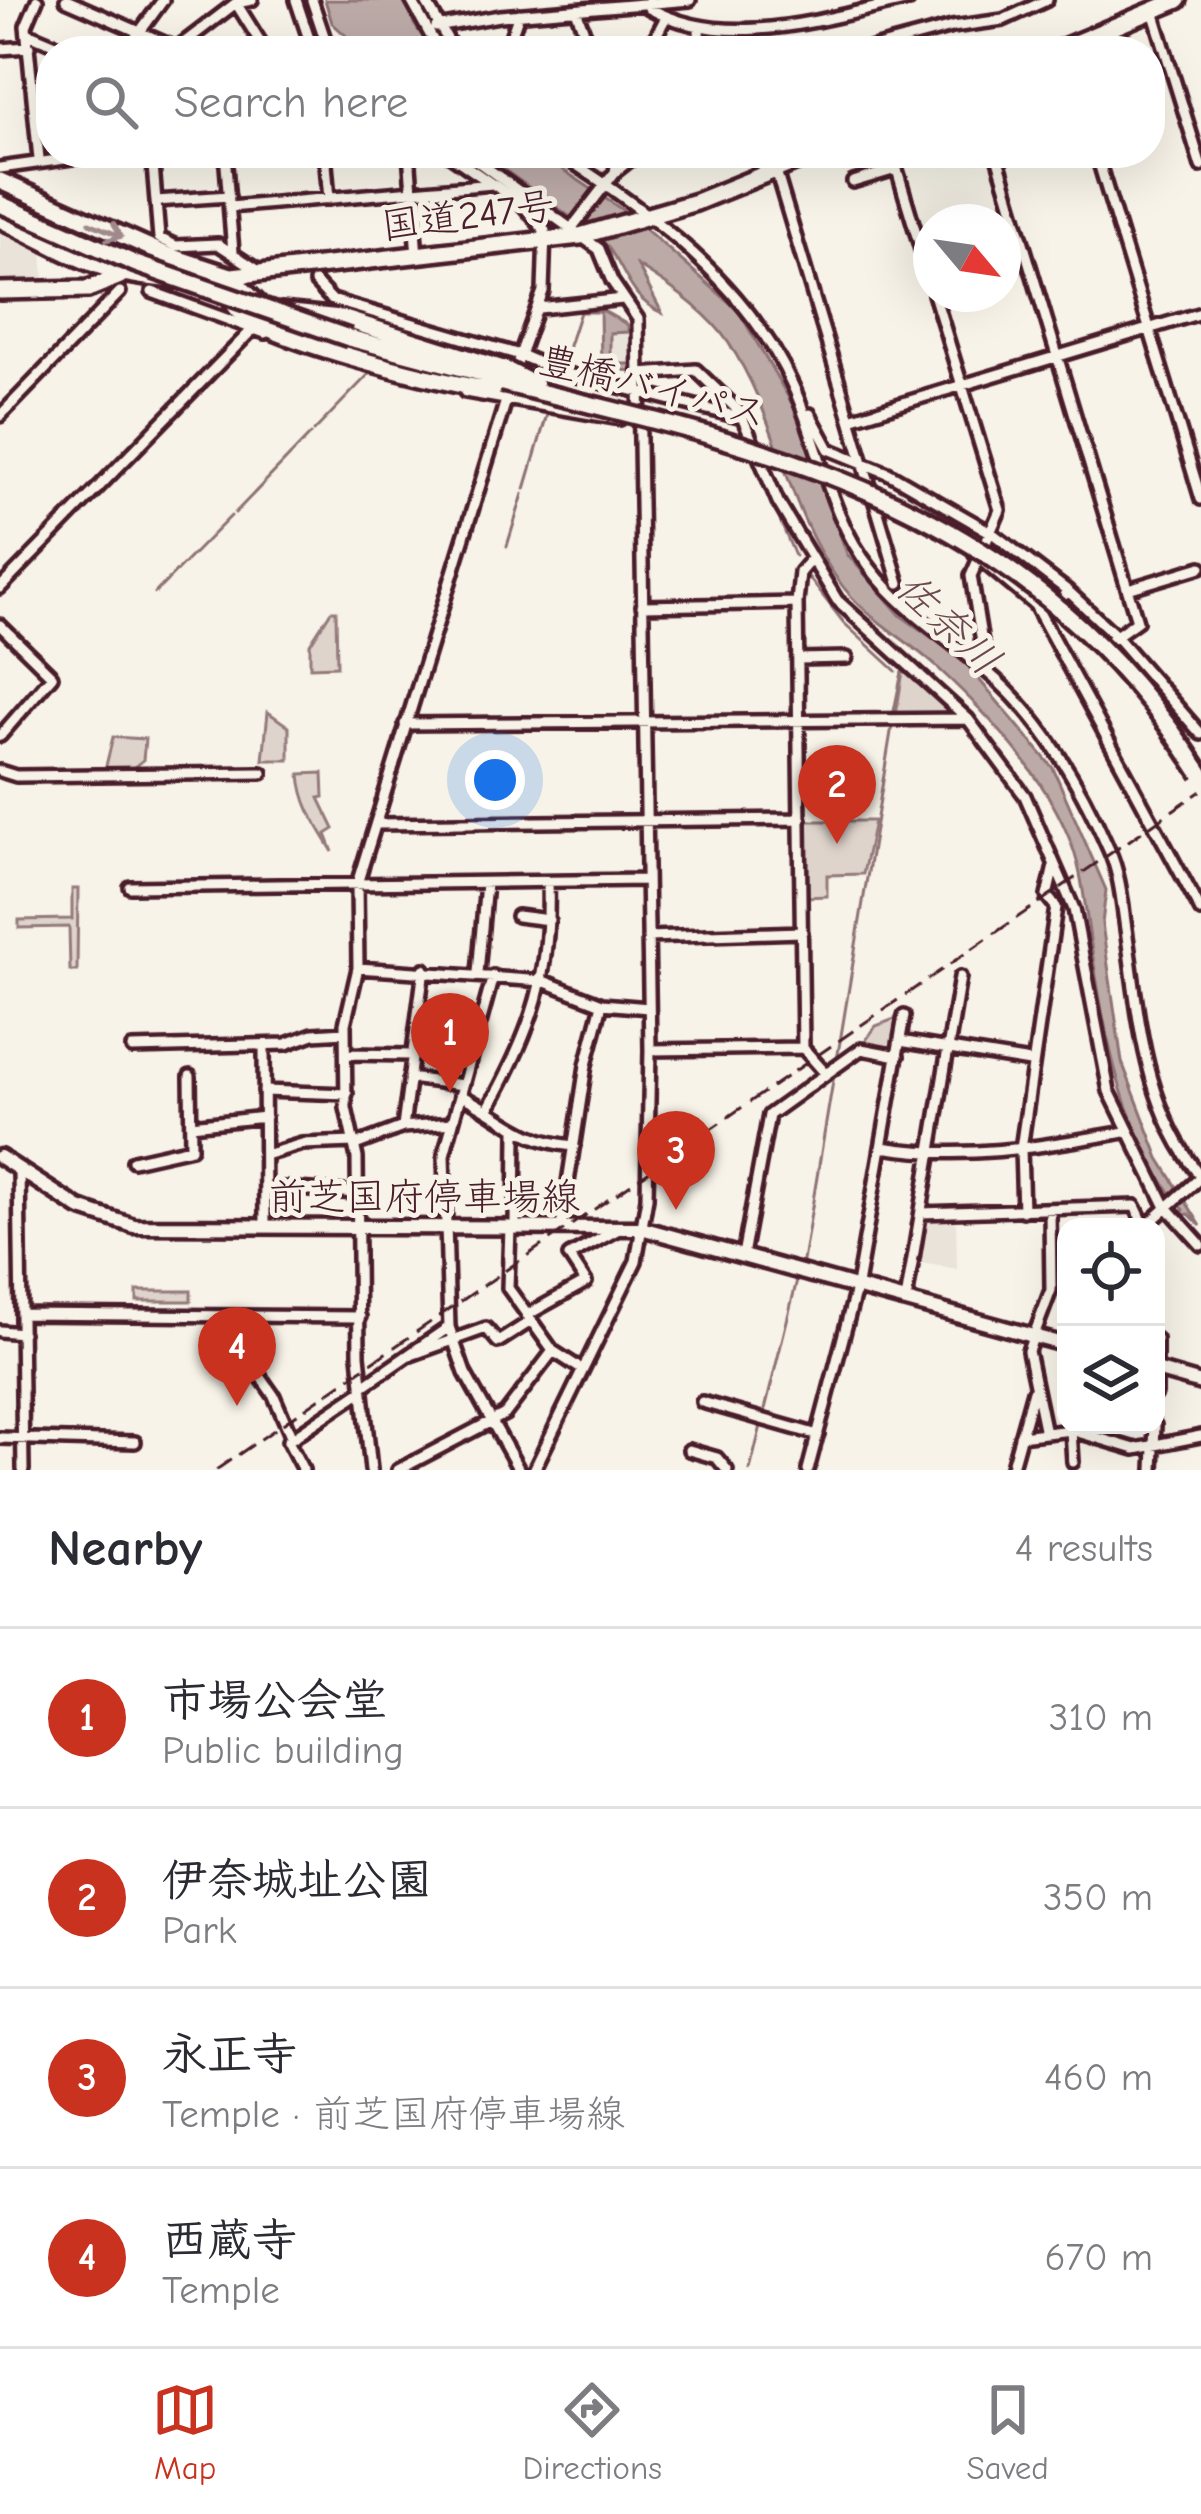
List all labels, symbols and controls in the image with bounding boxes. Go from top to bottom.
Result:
search box [36,36,1165,168]
icon: search [78,69,144,135]
text: Search here [174,76,408,128]
street label: 国道247号 [379,183,557,249]
north arrow [913,204,1021,312]
one-way arrow [88,220,124,242]
street label: 豊橋バイパス [534,337,772,437]
water label: 佐奈川 [886,563,1010,685]
pin: 2 [798,745,876,844]
your location [465,750,525,810]
pin: 1 [411,993,489,1092]
pin: 3 [637,1111,715,1210]
street label: 前芝国府停車場線 [268,1175,580,1220]
map controls [1057,1218,1165,1434]
button: locate [1057,1218,1165,1326]
pin: 4 [198,1307,276,1406]
button: layers [1057,1326,1165,1434]
text: Nearby [48,1519,202,1578]
text: 4 results [1015,1526,1153,1571]
text: 市場公会堂 [162,1674,387,1726]
text: 1 [79,1695,95,1740]
text: 310 m [1049,1695,1153,1740]
text: Public building [162,1728,404,1773]
text: 伊奈城址公園 [162,1854,432,1906]
text: 2 [77,1875,97,1920]
text: 350 m [1043,1875,1153,1920]
text: Park [162,1908,237,1953]
text: 永正寺 [162,2028,297,2080]
text: 3 [77,2055,97,2100]
text: 460 m [1044,2055,1153,2100]
text: Temple · 前芝国府停車場線 [162,2092,625,2137]
text: 西蔵寺 [162,2214,297,2266]
text: 4 [78,2235,96,2280]
text: 670 m [1044,2235,1153,2280]
text: Temple [162,2268,280,2313]
tab: Map [152,2377,218,2487]
tab: Directions [523,2377,662,2487]
tab: Saved [966,2377,1049,2487]

